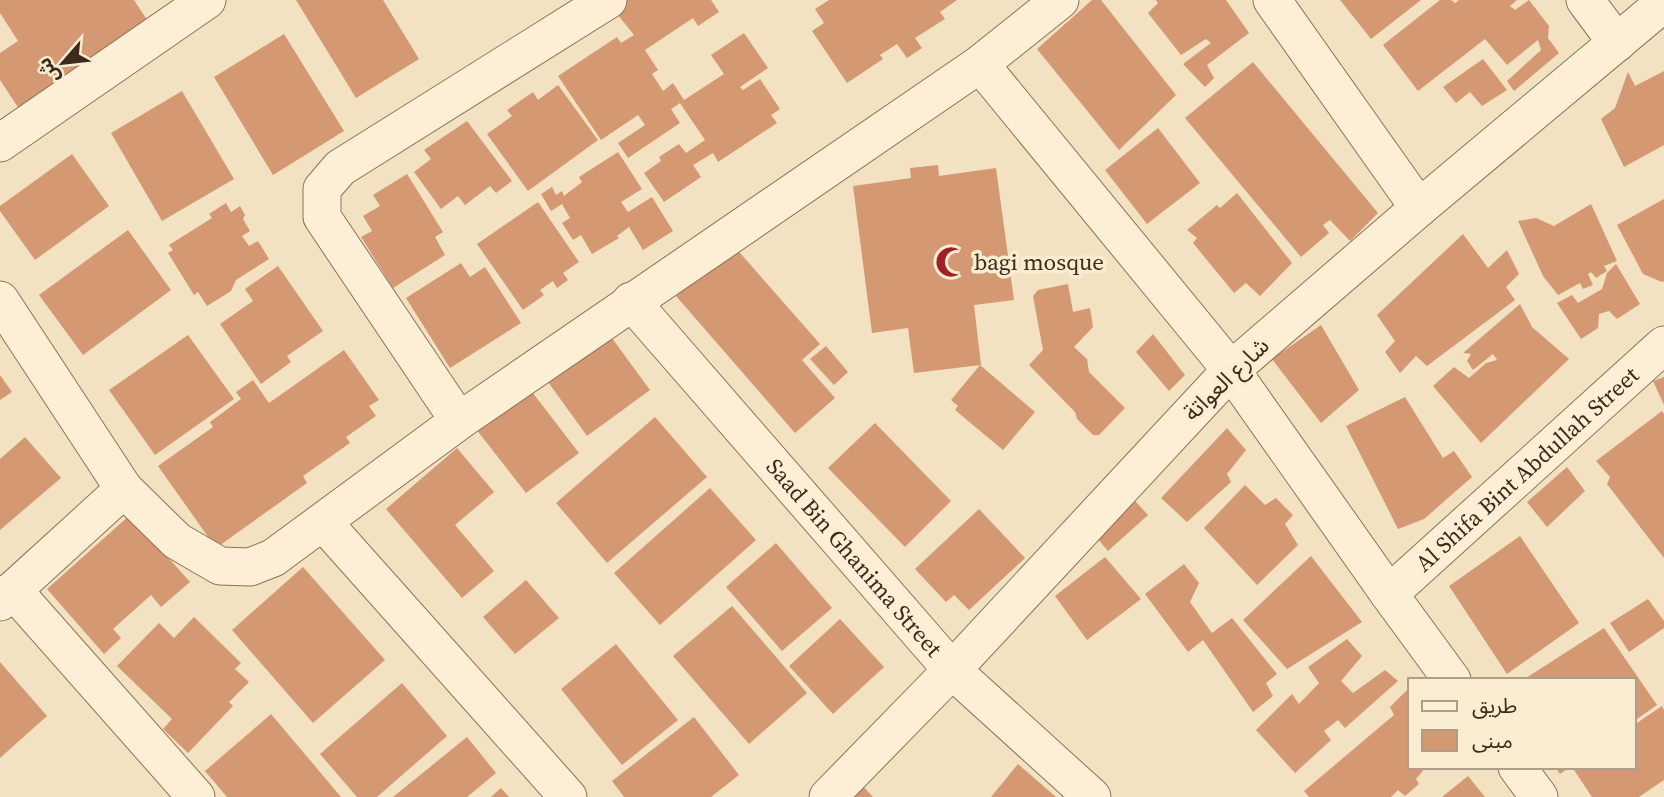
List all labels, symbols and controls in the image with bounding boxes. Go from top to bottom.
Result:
north arrow [28,28,98,98]
text: ش [30,53,66,89]
mosque icon: bagi mosque [934,245,968,279]
place label: bagi mosque [974,246,1104,278]
street label: شارع العواتة [1176,330,1277,429]
street label: Al Shifa Bint Abdullah Street [1408,359,1646,579]
street label: Saad Bin Ghanima Street [759,451,950,664]
legend [1408,678,1636,769]
text: طريق [1472,691,1517,720]
text: مبنى [1472,726,1513,755]

